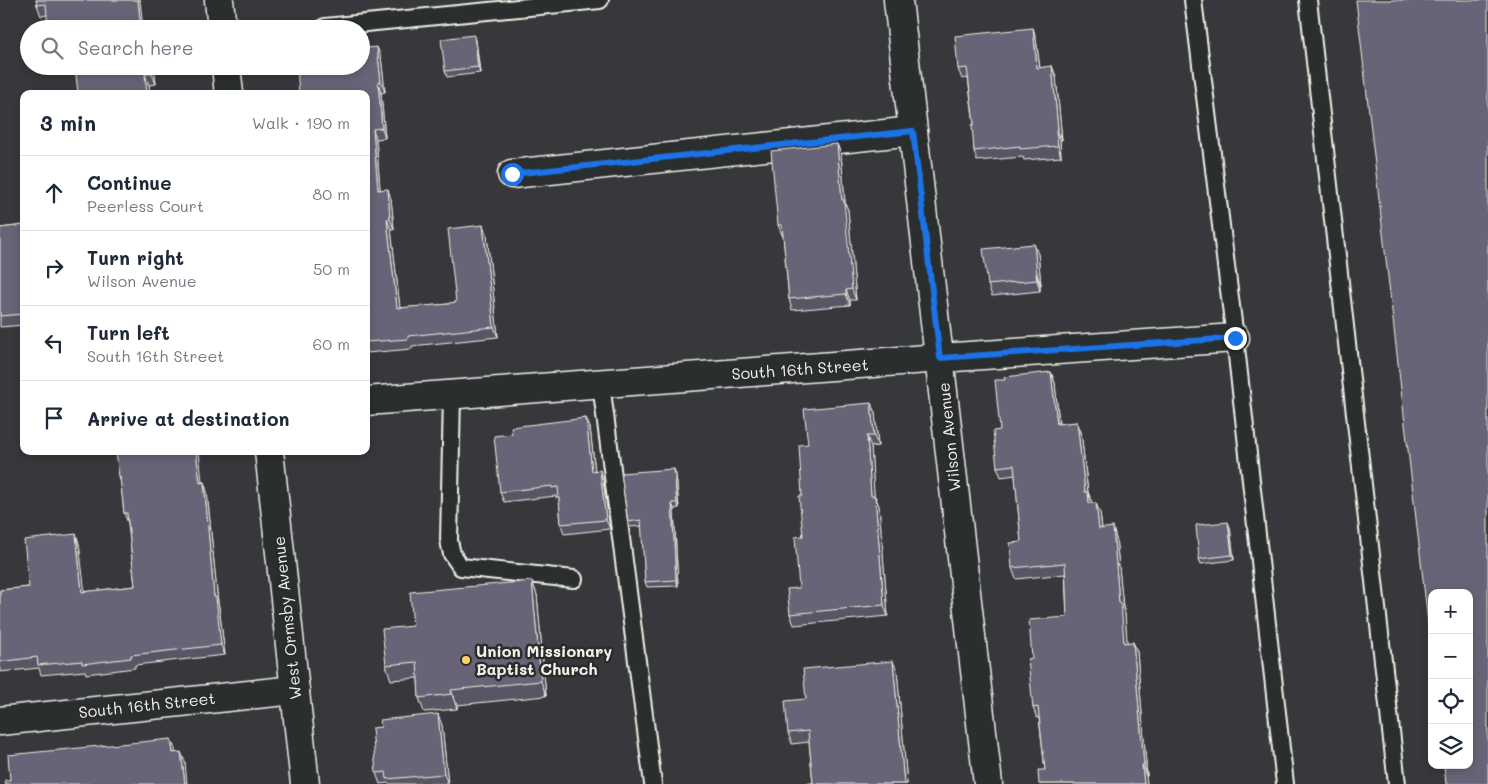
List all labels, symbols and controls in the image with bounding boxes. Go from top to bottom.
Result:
search box [20,20,370,75]
icon: search [38,34,66,62]
text: Search here [78,35,194,60]
text: 3 min [40,109,96,136]
text: Walk · 190 m [252,112,350,133]
route start [501,163,524,186]
text: Continue [87,170,172,195]
icon: ahead [40,179,68,207]
text: 80 m [313,183,350,204]
text: Peerless Court [87,195,204,216]
text: Turn right [87,245,184,270]
icon: right [40,254,68,282]
text: 50 m [313,258,350,279]
text: Wilson Avenue [87,270,197,291]
text: Turn left [87,320,170,345]
route end [1224,327,1247,350]
icon: left [40,329,68,357]
text: 60 m [313,333,350,354]
text: South 16th Street [87,345,224,366]
street label: South 16th Street [731,353,869,384]
street label: Wilson Avenue [932,381,965,493]
icon: arrive [40,404,68,432]
text: Arrive at destination [87,406,290,431]
street label: West Ormsby Avenue [267,535,306,701]
map controls [1428,589,1473,769]
button: + [1428,589,1473,634]
button: − [1428,634,1473,679]
place label: Union Missionary Baptist Church [476,640,612,679]
marker: Union Missionary Baptist Church [460,654,472,666]
button: locate [1428,679,1473,724]
street label: South 16th Street [78,687,216,722]
button: layers [1428,724,1473,769]

